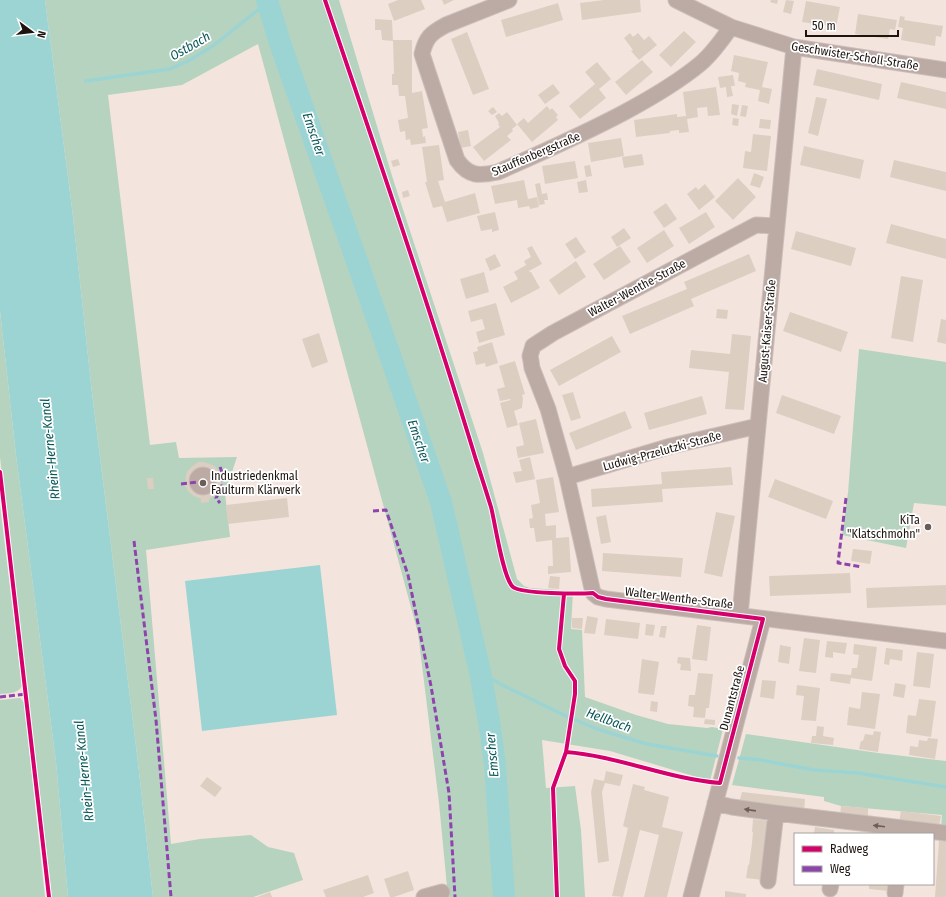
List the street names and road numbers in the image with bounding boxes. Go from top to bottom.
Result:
street label: Geschwister-Scholl-Straße [790,39,920,73]
street label: Stauffenbergstraße [490,129,582,179]
street label: Walter-Wenthe-Straße [586,256,688,320]
street label: August-Kaiser-Straße [756,279,778,383]
street label: Ludwig-Przelutzki-Straße [601,428,723,474]
street label: Walter-Wenthe-Straße [624,584,734,612]
street label: Dunantstraße [717,664,747,732]

